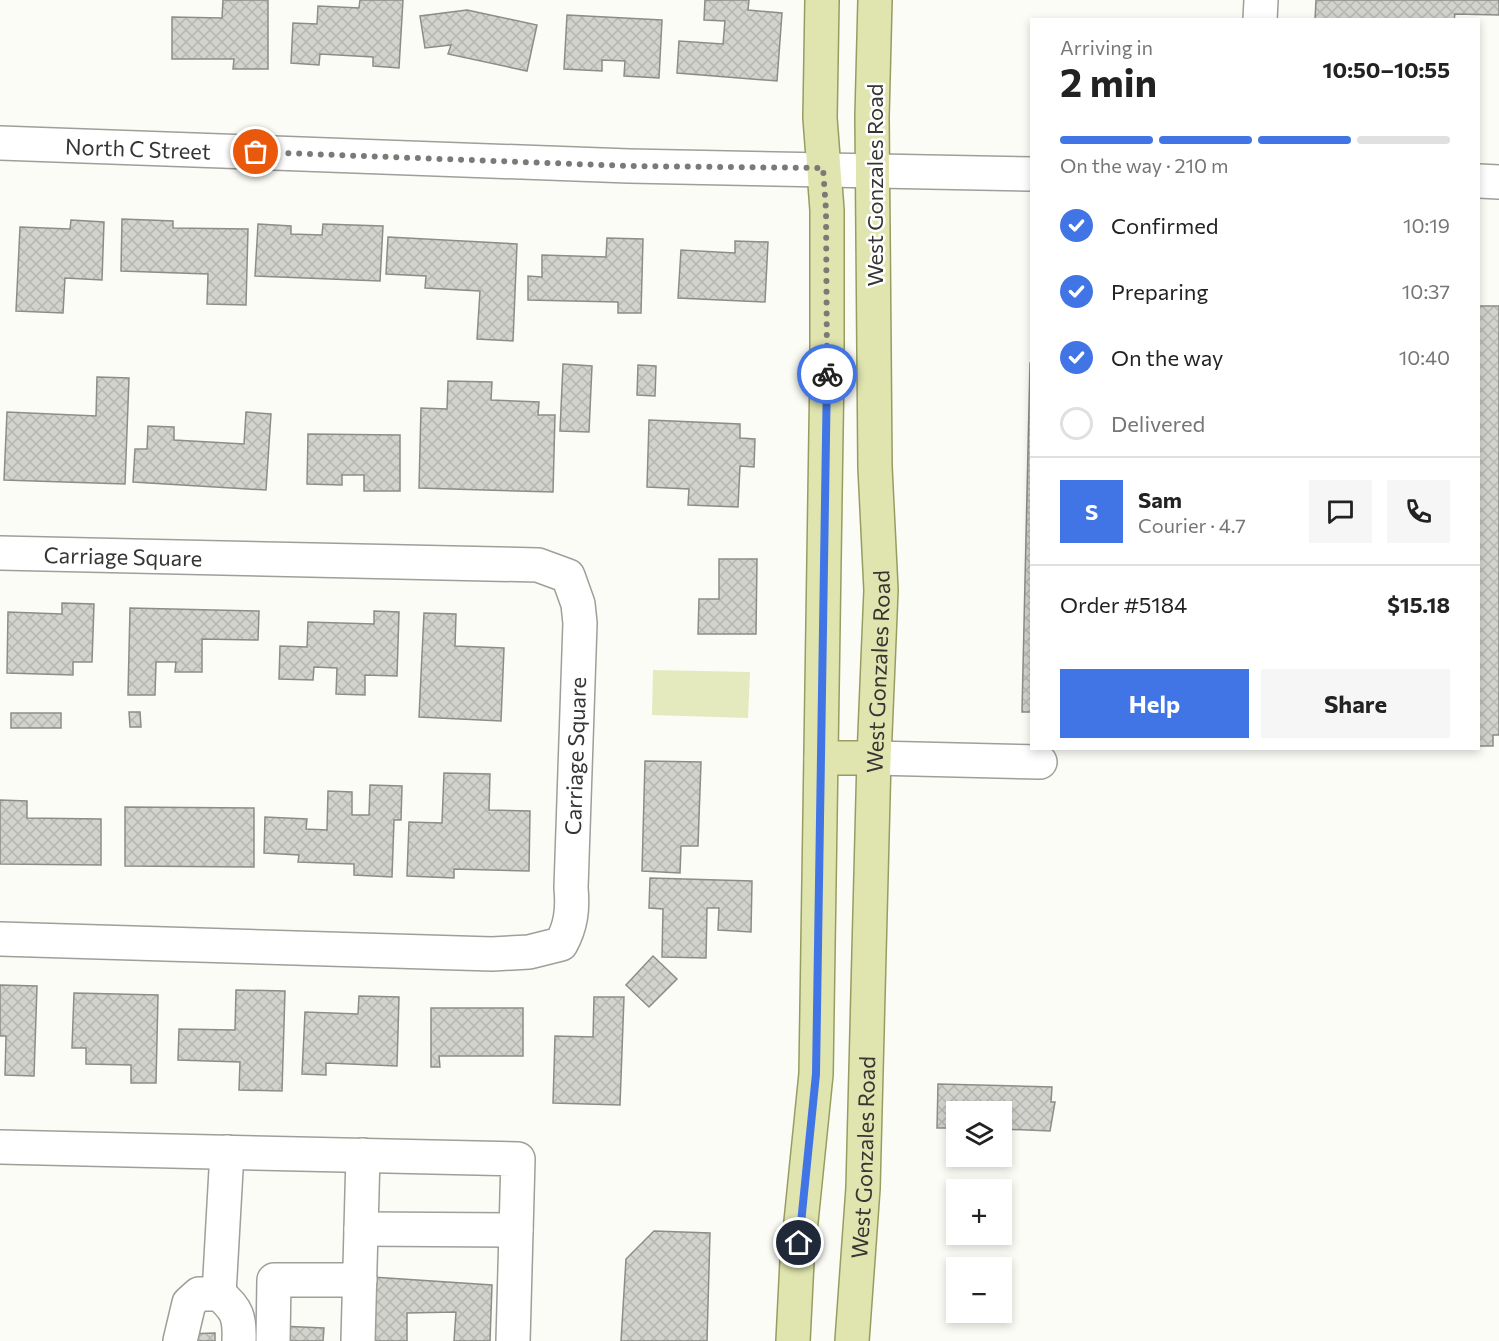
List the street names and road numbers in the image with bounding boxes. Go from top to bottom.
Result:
street label: West Gonzales Road [861,84,888,286]
street label: North C Street [64,132,211,164]
street label: Carriage Square [43,540,203,571]
street label: West Gonzales Road [860,570,895,773]
street label: Carriage Square [559,676,591,836]
street label: West Gonzales Road [844,1056,880,1260]

